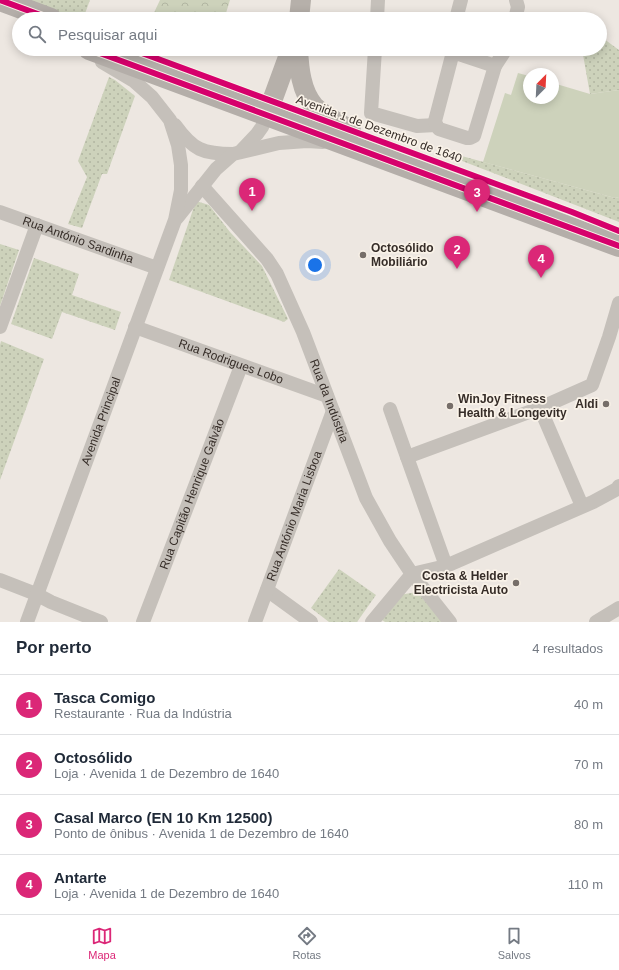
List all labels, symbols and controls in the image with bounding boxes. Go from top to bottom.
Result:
search box [12,12,607,56]
icon: search [26,23,48,45]
text: Pesquisar aqui [58,26,157,43]
north arrow [523,68,559,104]
street label: Avenida 1 de Dezembro de 1640 [294,92,464,166]
pin: 1 [239,178,265,211]
pin: 3 [464,179,490,212]
street label: Rua António Sardinha [21,214,136,266]
pin: 2 [444,236,470,269]
place label: Octosólido Mobiliário [371,241,434,269]
pin: 4 [528,245,554,278]
marker: Octosólido Mobiliário [358,250,368,260]
your location [305,255,325,275]
street label: Rua Rodrigues Lobo [177,336,286,387]
street label: Rua da Indústria [307,357,351,445]
street label: Avenida Principal [78,375,124,467]
place label: WinJoy Fitness Health & Longevity [458,392,567,420]
place label: Aldi [575,397,598,411]
marker: Aldi [601,399,611,409]
marker: WinJoy Fitness Health & Longevity [445,401,455,411]
street label: Rua Capitão Henrique Galvão [157,416,227,571]
street label: Rua António Maria Lisboa [264,449,325,583]
place label: Costa & Helder Electricista Auto [414,569,508,597]
marker: Costa & Helder Electricista Auto [511,578,521,588]
text: Por perto [16,638,92,657]
text: 4 resultados [532,641,603,656]
text: Tasca Comigo [54,689,155,706]
text: 1 [25,697,33,712]
text: 40 m [574,697,603,712]
text: Restaurante · Rua da Indústria [54,706,232,721]
text: Octosólido [54,749,132,766]
text: 2 [25,757,33,772]
text: 70 m [574,757,603,772]
text: Loja · Avenida 1 de Dezembro de 1640 [54,766,279,781]
text: Casal Marco (EN 10 Km 12500) [54,809,272,826]
text: 3 [25,817,33,832]
text: 80 m [574,817,603,832]
text: Ponto de ônibus · Avenida 1 de Dezembro de 1640 [54,826,349,841]
text: Antarte [54,869,107,886]
text: 4 [25,877,33,892]
text: 110 m [568,877,603,892]
text: Loja · Avenida 1 de Dezembro de 1640 [54,886,279,901]
tab: Mapa [88,925,116,961]
tab: Rotas [292,925,321,961]
tab: Salvos [498,925,531,961]

